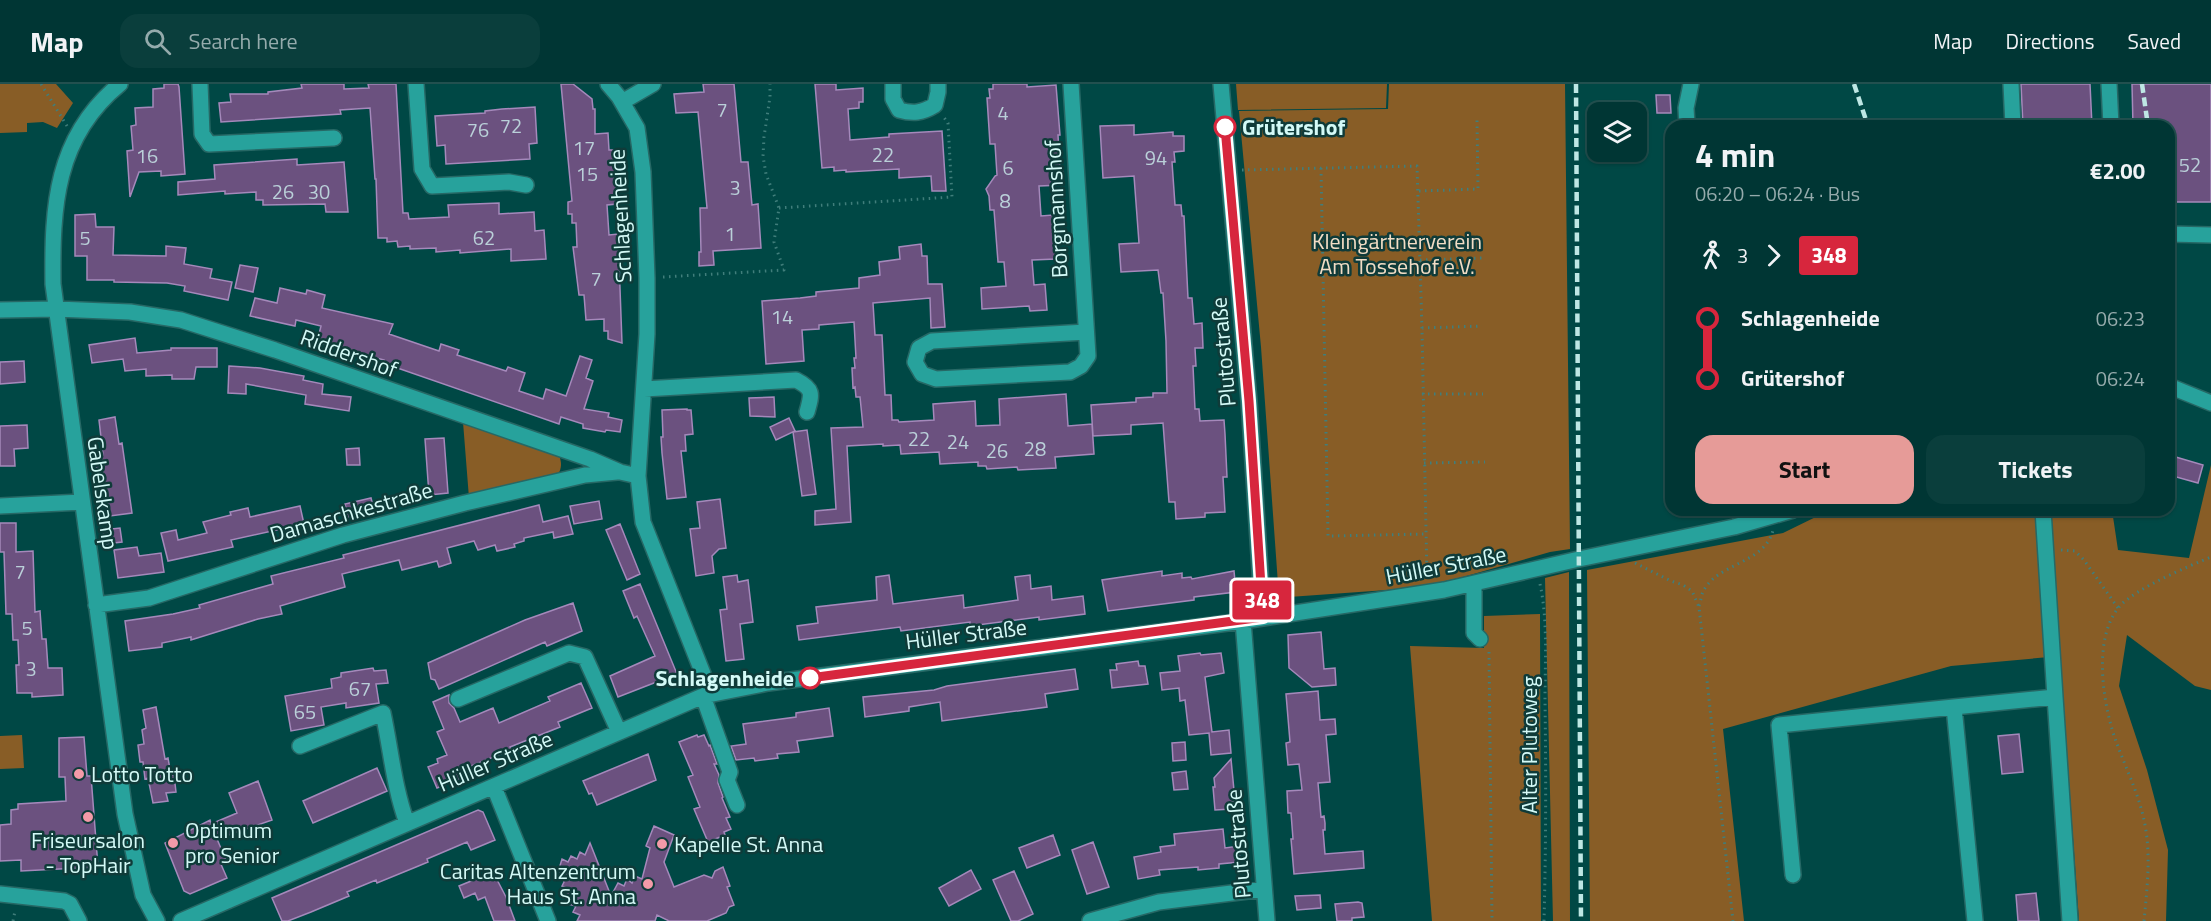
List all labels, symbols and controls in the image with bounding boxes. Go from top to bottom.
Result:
search box [120,14,540,68]
text: Map [30,20,84,63]
text: Search here [189,24,298,58]
icon: search [141,25,174,58]
text: Map [1933,25,1973,57]
text: Directions [2006,25,2095,57]
text: Saved [2128,25,2181,57]
house number: 7 [716,94,728,125]
house number: 4 [997,97,1009,128]
map controls [1587,102,1647,162]
button: layers [1587,102,1647,162]
house number: 72 [500,110,522,141]
place label: Grütershof [1242,110,1345,144]
house number: 76 [467,114,489,145]
marker: Grütershof [1214,116,1236,138]
text: 4 min [1695,130,1775,180]
house number: 17 [573,132,595,163]
house number: 22 [872,139,894,170]
street label: Borgmannshof [1035,139,1077,279]
house number: 16 [136,140,158,171]
house number: 94 [1145,142,1167,173]
street label: Schlagenheide [600,148,640,284]
house number: 52 [2179,149,2201,180]
house number: 6 [1002,152,1014,183]
text: €2.00 [2090,154,2145,188]
house number: 15 [576,158,598,189]
house number: 3 [729,172,741,203]
house number: 26 [272,176,294,207]
house number: 30 [308,176,330,207]
text: 06:20 – 06:24 · Bus [1695,178,1860,209]
house number: 8 [999,185,1011,216]
house number: 1 [724,218,736,249]
house number: 5 [79,222,91,253]
house number: 62 [473,222,495,253]
park label: Kleingärtnerverein Am Tossehof e.V. [1312,224,1482,283]
icon: walk [1695,239,1728,272]
icon: forward [1757,239,1790,272]
text: 348 [1811,239,1846,271]
text: 3 [1737,240,1748,271]
house number: 7 [590,263,602,294]
street label: Plutostraße [1201,296,1245,408]
house number: 14 [771,301,793,332]
text: Schlagenheide [1741,301,1880,335]
text: 06:23 [2096,303,2145,334]
street label: Riddershof [296,320,403,387]
text: Grütershof [1741,361,1844,395]
text: 06:24 [2096,363,2145,394]
house number: 22 [908,423,930,454]
house number: 24 [947,426,969,457]
house number: 28 [1024,433,1046,464]
street label: Gabelskamp [78,434,128,552]
house number: 26 [986,435,1008,466]
button: Start [1695,435,1914,504]
button: Tickets [1926,435,2145,504]
street label: Damaschkestraße [266,473,436,551]
street label: Hüller Straße [1383,537,1509,593]
house number: 7 [14,556,26,587]
line badge: 348 [1228,580,1296,620]
text: 348 [1244,584,1280,616]
street label: Hüller Straße [903,610,1029,658]
house number: 5 [21,612,33,643]
house number: 3 [25,653,37,684]
place label: Schlagenheide [655,661,794,695]
marker: Schlagenheide [799,667,821,689]
house number: 67 [349,673,371,704]
street label: Alter Plutoweg [1512,676,1546,814]
house number: 65 [294,696,316,727]
street label: Hüller Straße [432,721,558,801]
place label: Lotto Totto [91,757,193,791]
marker: Lotto Totto [72,767,86,781]
street label: Plutostraße [1216,788,1260,900]
marker: Friseursalon - TopHair [81,810,95,824]
place label: Optimum pro Senior [185,813,280,872]
place label: Friseursalon - TopHair [31,823,145,882]
place label: Kapelle St. Anna [674,827,823,861]
marker: Optimum pro Senior [166,836,180,850]
marker: Kapelle St. Anna [655,837,669,851]
place label: Caritas Altenzentrum Haus St. Anna [440,854,636,913]
marker: Caritas Altenzentrum Haus St. Anna [641,877,655,891]

